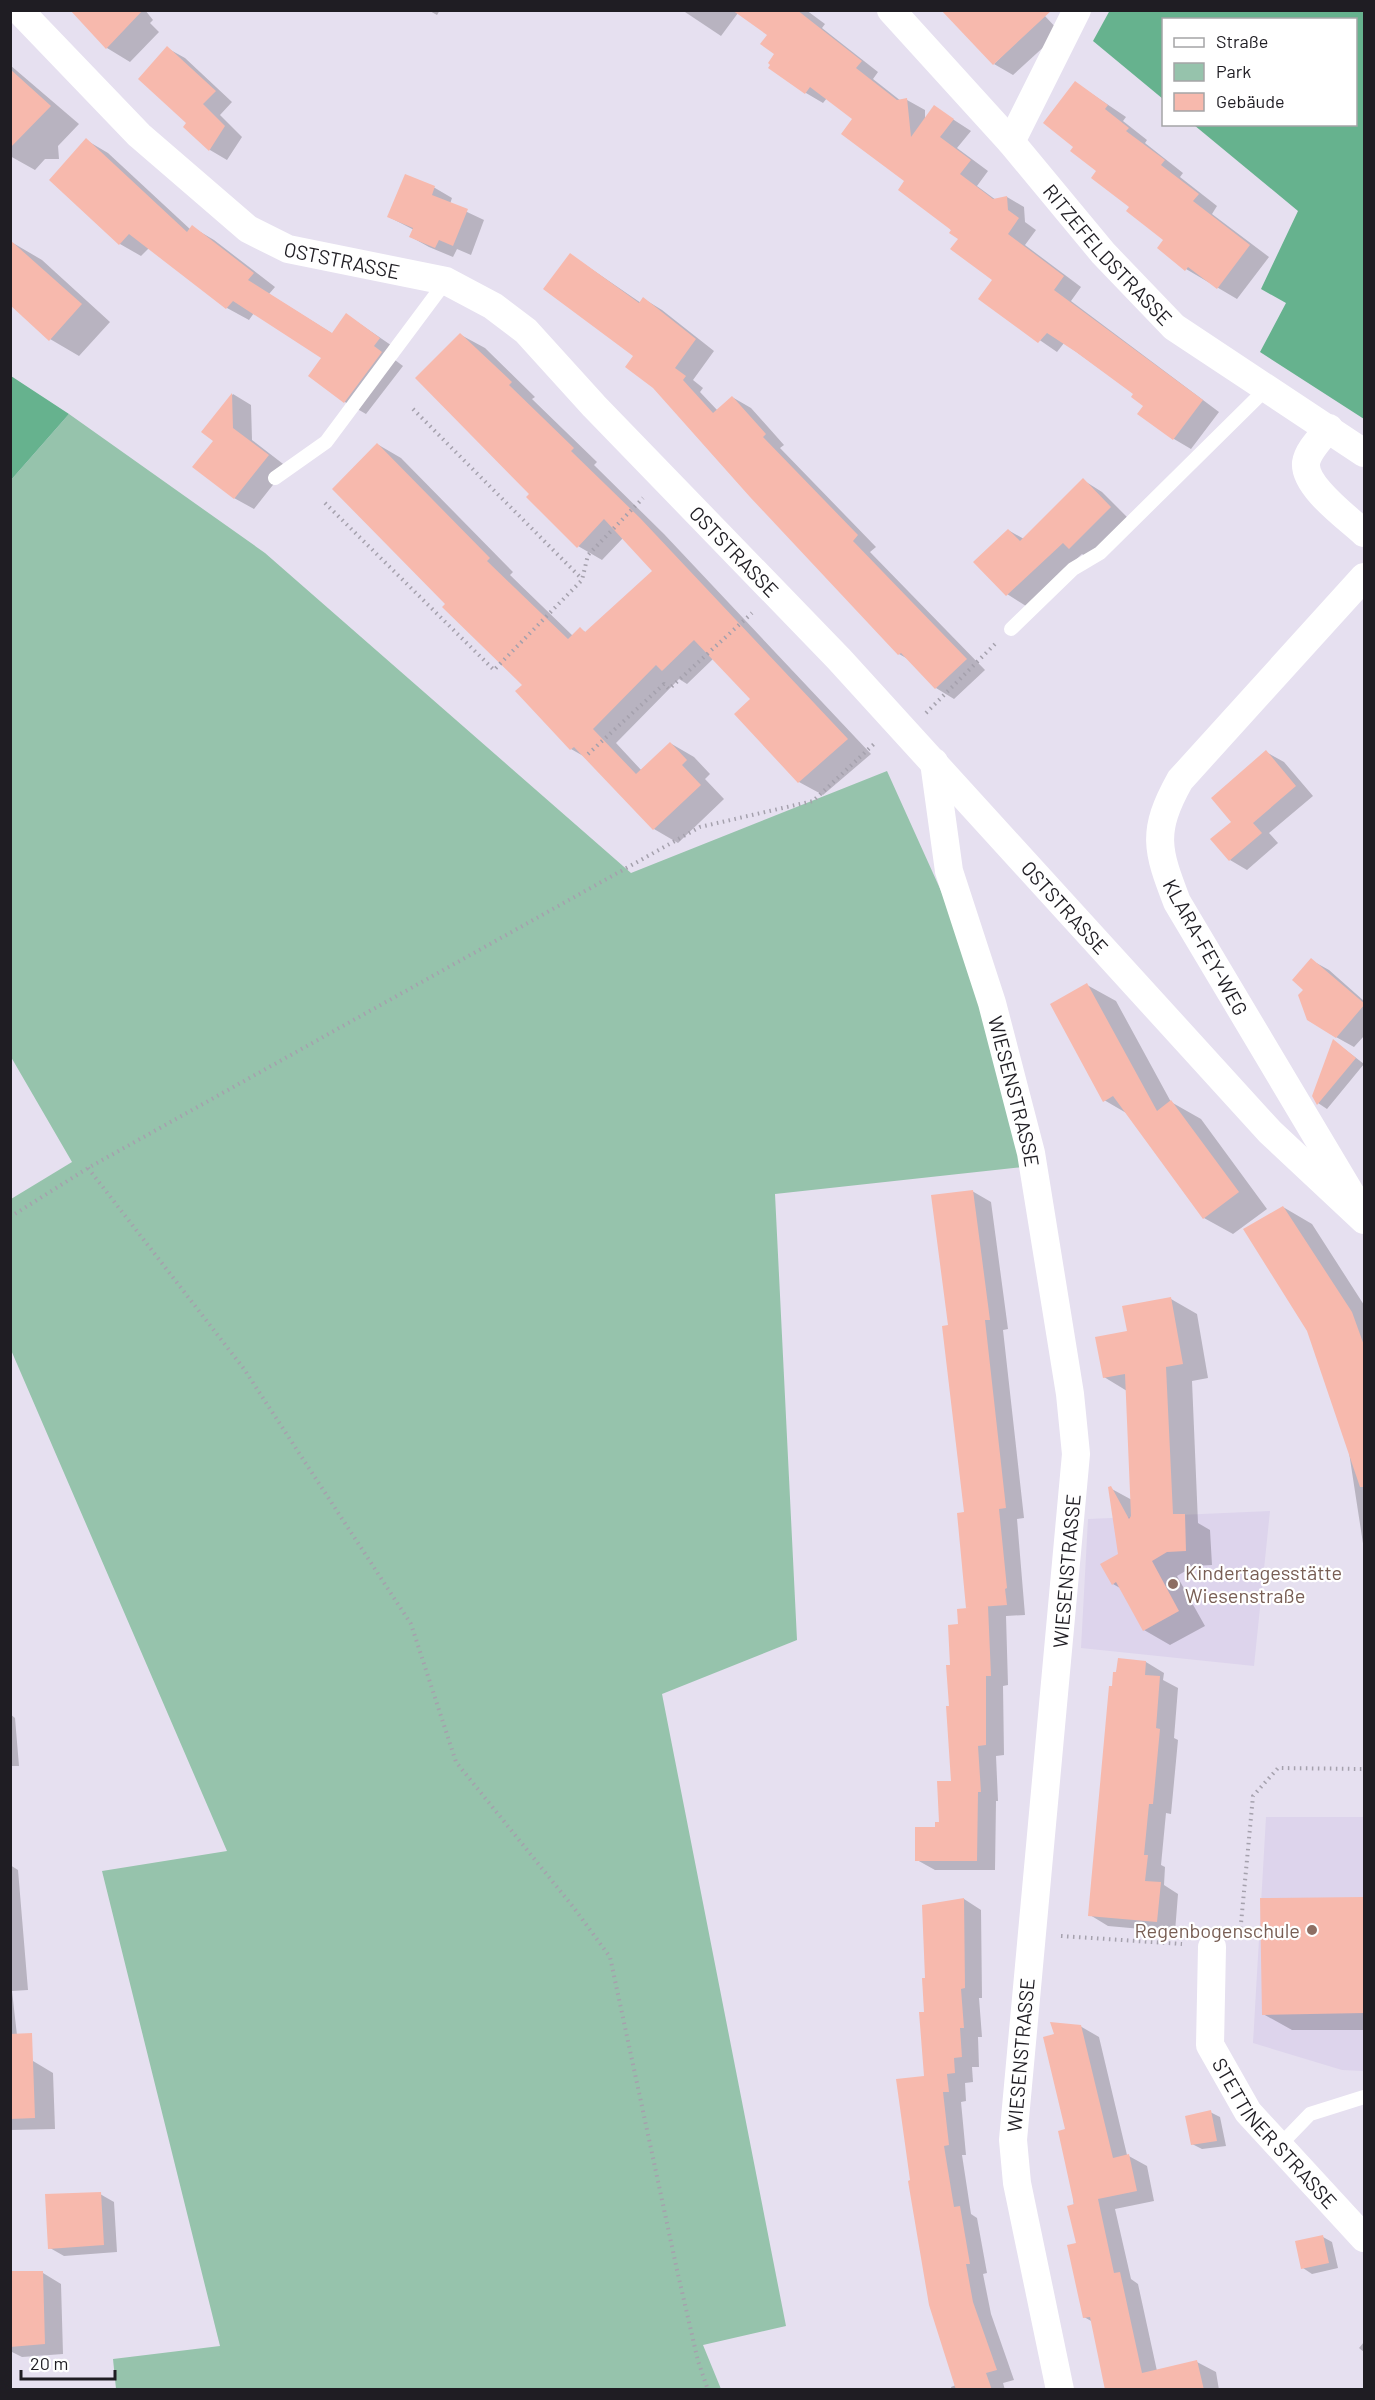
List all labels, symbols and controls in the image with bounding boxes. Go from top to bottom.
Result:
legend [1162,18,1357,126]
text: Straße [1216,30,1268,52]
text: Park [1216,60,1251,82]
text: Gebäude [1216,90,1285,112]
street label: RITZEFELDSTRASSE [1039,179,1178,330]
street label: OSTSTRASSE [282,236,402,283]
street label: OSTSTRASSE [685,501,784,602]
street label: OSTSTRASSE [1017,856,1114,959]
street label: KLARA-FEY-WEG [1159,875,1253,1019]
street label: WIESENSTRASSE [984,1013,1045,1168]
street label: WIESENSTRASSE [1047,1493,1085,1649]
place label: Kindertagesstätte Wiesenstraße [1185,1560,1342,1607]
marker: Kindertagesstätte Wiesenstraße [1166,1577,1180,1591]
place label: Regenbogenschule [1134,1918,1300,1942]
marker: Regenbogenschule [1305,1923,1319,1937]
street label: WIESENSTRASSE [1001,1977,1039,2133]
street label: STETTINER STRASSE [1208,2053,1342,2213]
scale bar [21,2343,116,2381]
text: 20 m [30,2352,68,2374]

